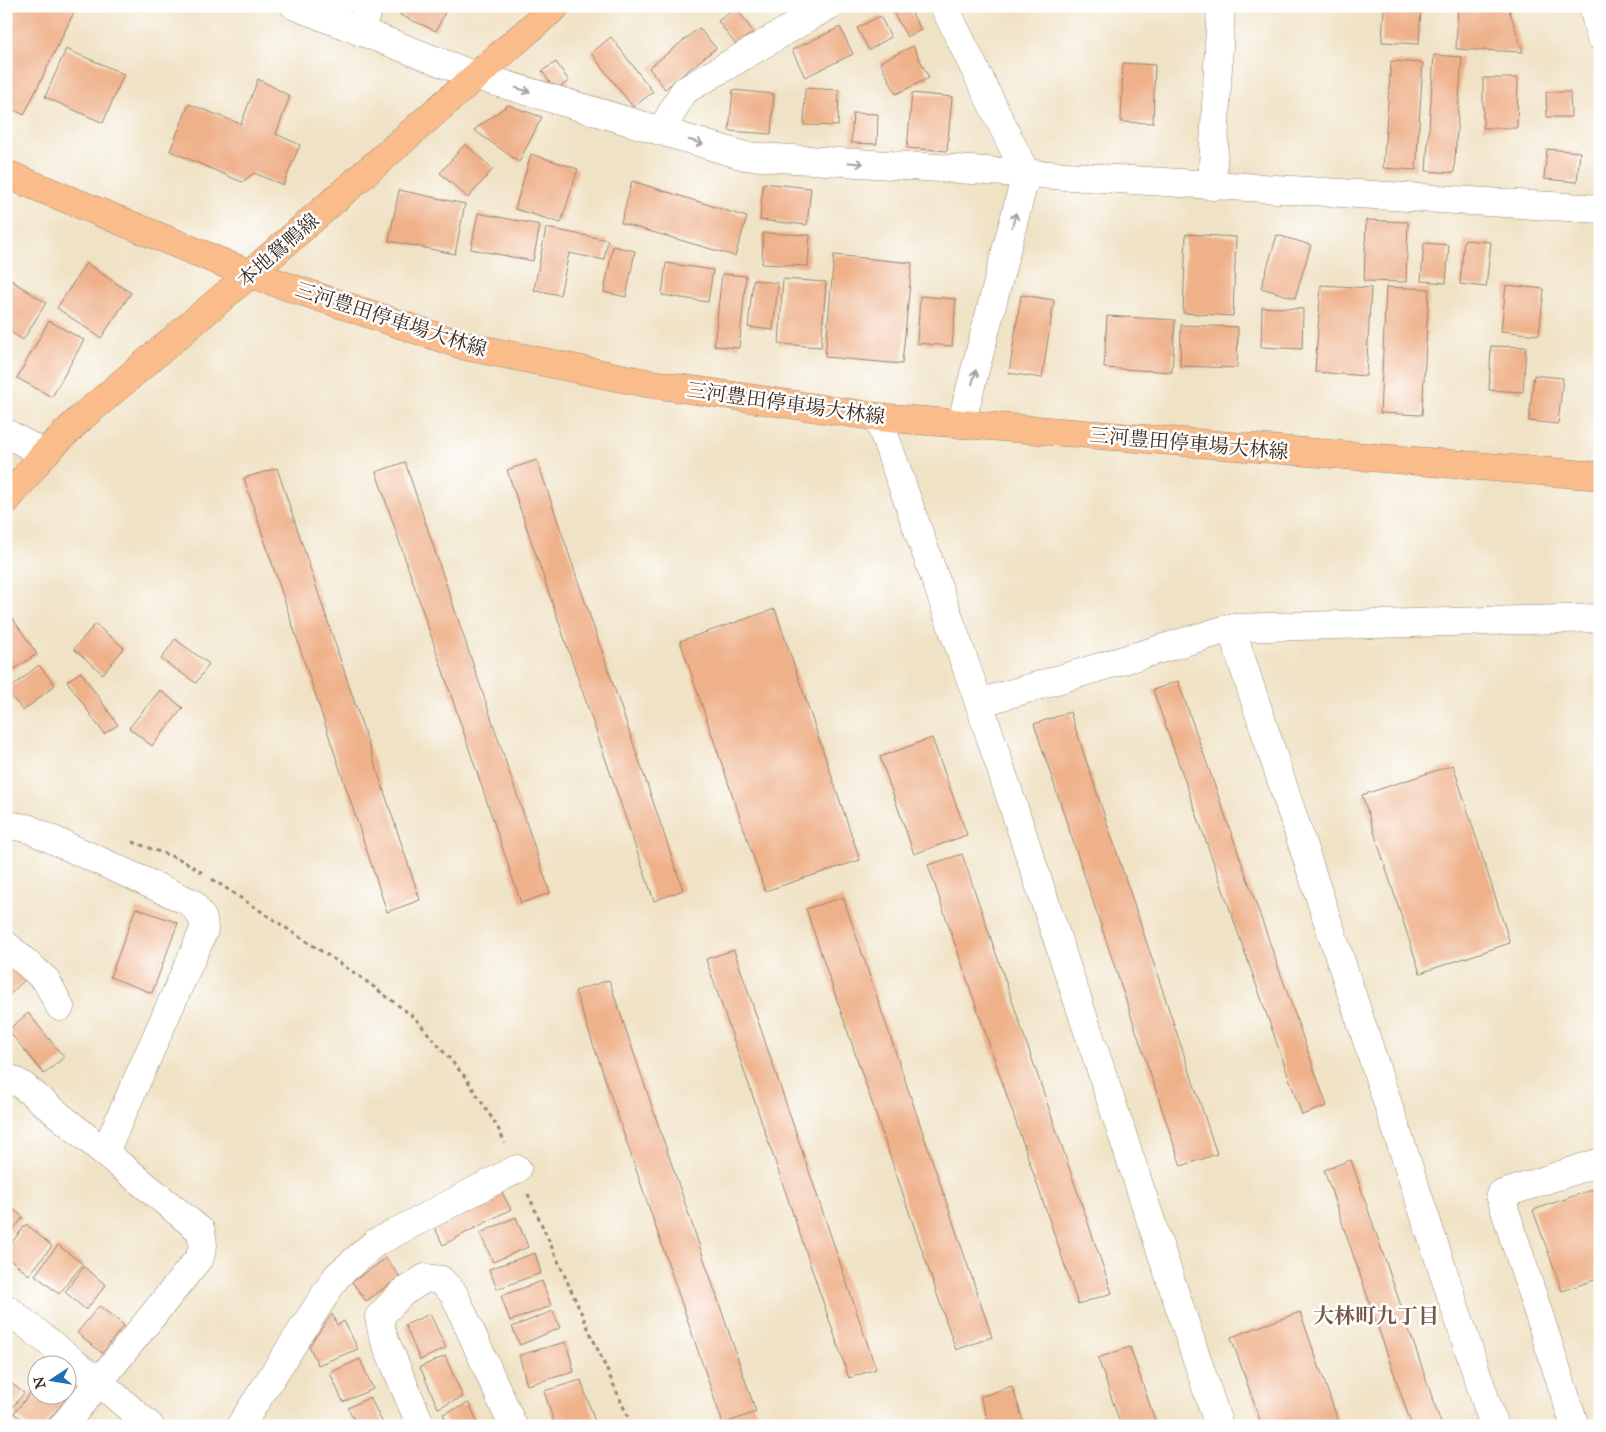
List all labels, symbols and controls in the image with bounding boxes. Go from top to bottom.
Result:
one-way arrow [515,86,531,96]
one-way arrow [687,137,703,147]
one-way arrow [847,158,863,168]
street label: 本地鴛鴨線 [232,208,324,292]
one-way arrow [1010,212,1020,228]
street label: 三河豊田停車場大林線 [292,277,490,361]
one-way arrow [969,369,979,385]
street label: 三河豊田停車場大林線 [685,377,887,429]
street label: 三河豊田停車場大林線 [1088,422,1290,464]
district label: 大林町九丁目 [1313,1303,1439,1329]
north arrow [28,1354,78,1404]
text: N [30,1375,49,1390]

